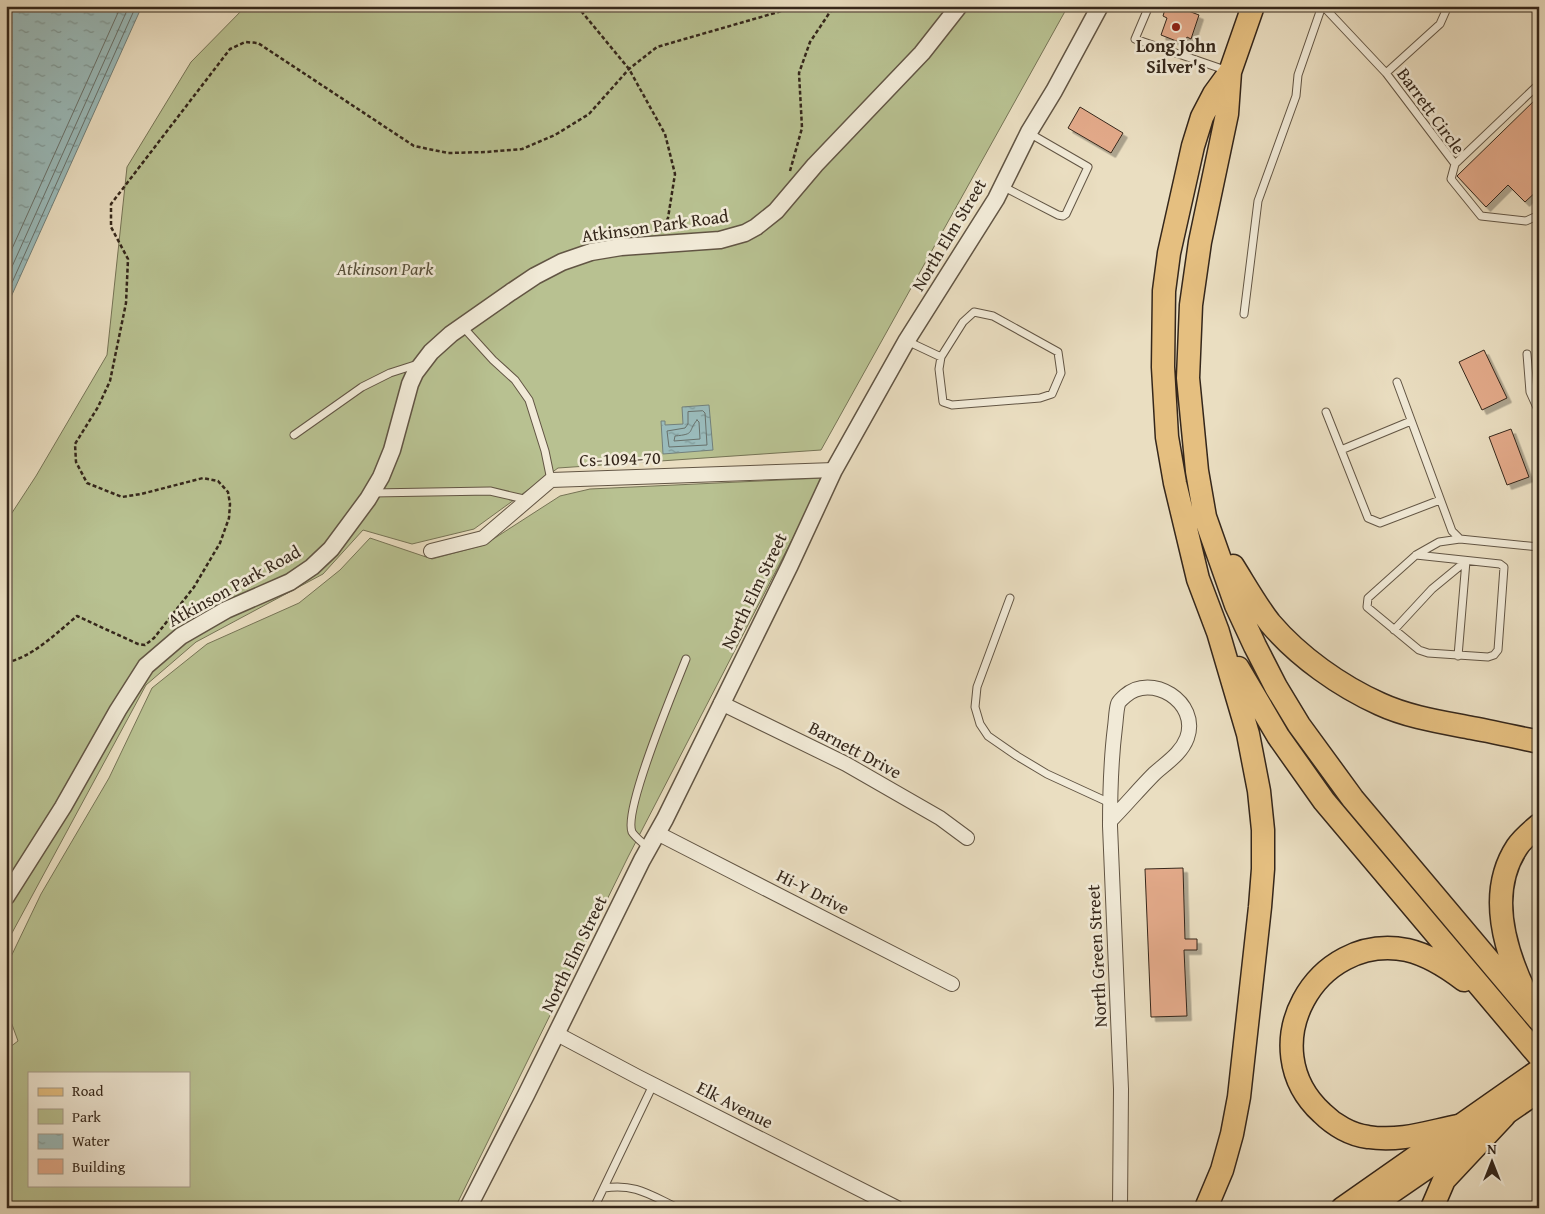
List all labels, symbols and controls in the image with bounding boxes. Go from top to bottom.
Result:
marker: Long John Silver's [1170,21,1182,33]
place label: Long John Silver's [1136,32,1216,80]
street label: Barrett Circle [1391,62,1472,160]
street label: North Elm Street [904,173,993,296]
street label: Atkinson Park Road [580,202,731,249]
park label: Atkinson Park [336,255,434,282]
street label: Cs-1094-70 [579,444,661,473]
street label: North Elm Street [714,527,794,654]
street label: Atkinson Park Road [162,538,306,633]
street label: Barnett Drive [804,714,906,785]
street label: Hi-Y Drive [772,862,854,921]
street label: North Green Street [1079,883,1114,1028]
street label: North Elm Street [534,890,614,1017]
legend [28,1072,190,1186]
street label: Elk Avenue [692,1074,778,1135]
text: Road [72,1080,103,1101]
text: Park [72,1106,101,1127]
text: Water [72,1130,110,1151]
north arrow [1468,1136,1518,1186]
text: N [1487,1139,1497,1159]
text: Building [72,1156,126,1177]

